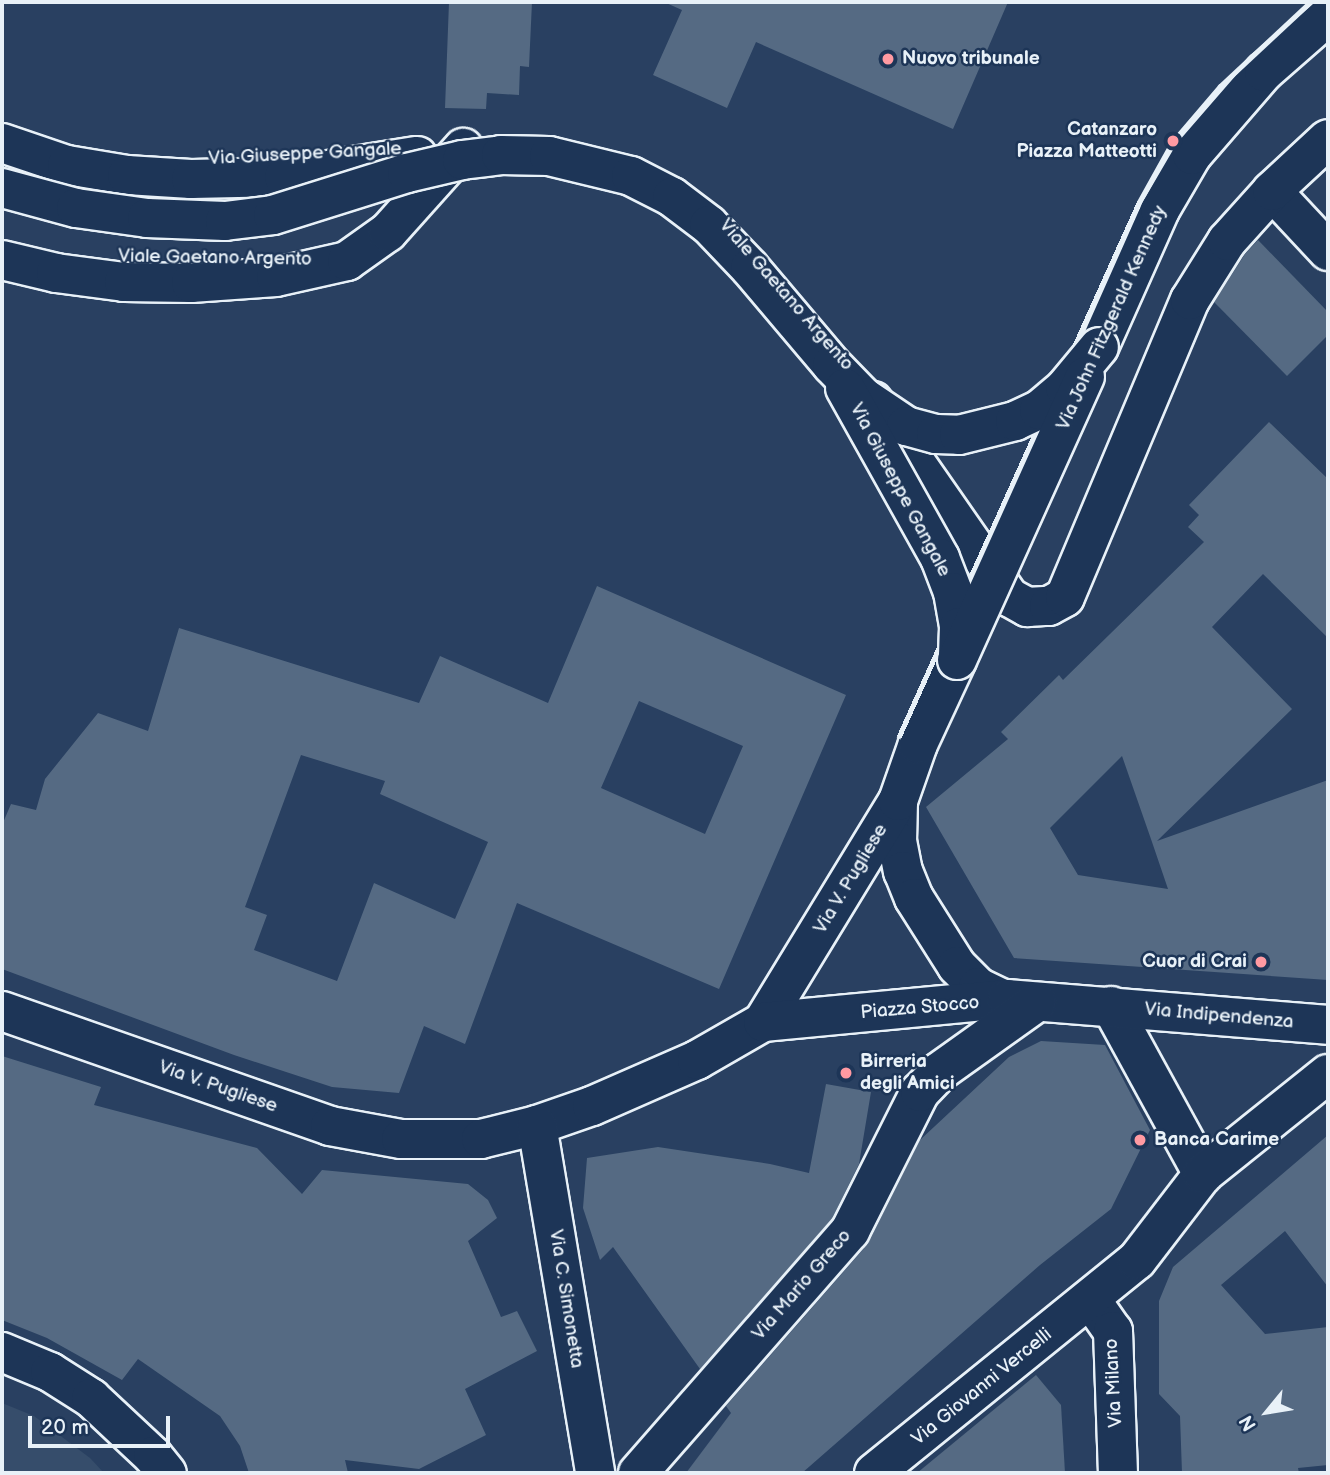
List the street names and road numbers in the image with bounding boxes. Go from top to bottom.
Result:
street label: Via Giuseppe Gangale [208,138,402,170]
street label: Via John Fitzgerald Kennedy [1052,202,1172,434]
street label: Viale Gaetano Argento [714,215,858,375]
street label: Viale Gaetano Argento [118,245,312,271]
street label: Via Giuseppe Gangale [845,399,955,581]
street label: Via V. Pugliese [809,820,893,938]
street label: Piazza Stocco [859,991,981,1025]
street label: Via Indipendenza [1144,998,1294,1034]
street label: Via V. Pugliese [155,1056,281,1118]
street label: Via Mario Greco [748,1225,856,1345]
street label: Via C. Simonetta [544,1228,588,1370]
street label: Via Giovanni Vercelli [907,1323,1057,1451]
street label: Via Milano [1100,1338,1128,1428]

